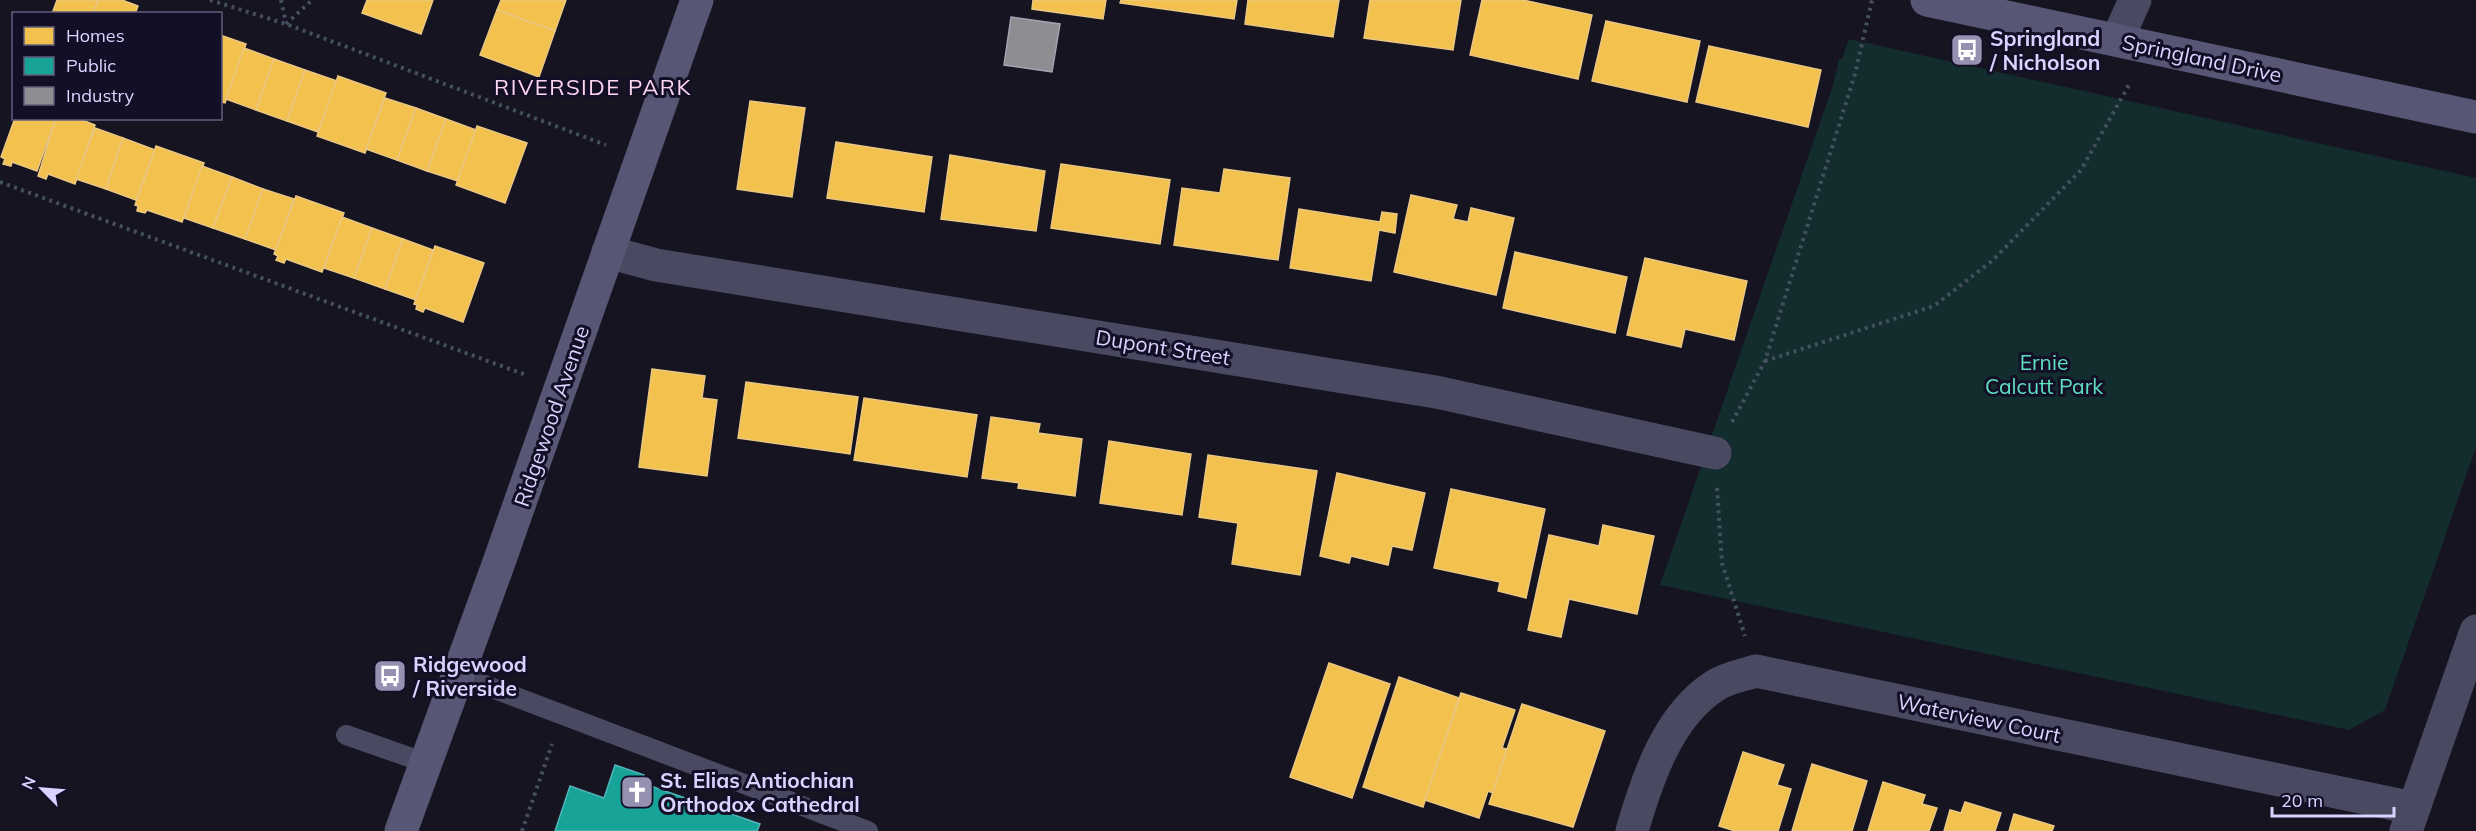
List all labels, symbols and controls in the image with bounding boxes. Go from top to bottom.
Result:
legend [12,12,222,120]
text: Homes [66,24,125,47]
place label: Springland / Nicholson [1989,25,2101,75]
street label: Springland Drive [2120,28,2284,88]
bus stop icon: Springland / Nicholson [1949,32,1985,68]
text: Public [66,54,116,77]
district label: RIVERSIDE PARK [494,73,692,101]
text: Industry [66,84,135,107]
street label: Ridgewood Avenue [508,322,594,510]
street label: Dupont Street [1094,324,1232,370]
park label: Ernie Calcutt Park [1985,349,2103,399]
place label: Ridgewood / Riverside [412,651,527,701]
bus stop icon: Ridgewood / Riverside [372,658,408,694]
street label: Waterview Court [1895,688,2063,748]
north arrow [12,759,72,819]
place label: St. Elias Antiochian Orthodox Cathedral [660,767,860,817]
text: N [17,773,40,792]
church icon: St. Elias Antiochian Orthodox Cathedral [619,774,655,810]
scale bar [2272,780,2394,818]
text: 20 m [2281,789,2323,812]

